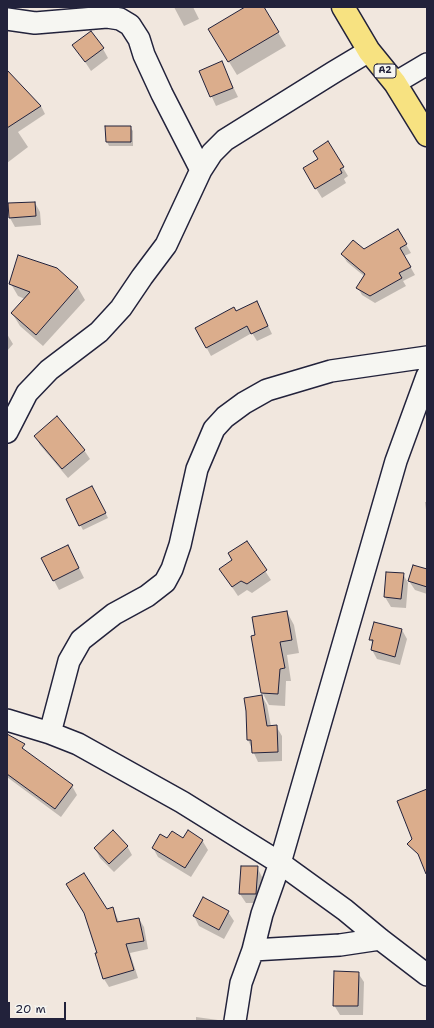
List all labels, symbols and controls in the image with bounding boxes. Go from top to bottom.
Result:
road number: A2 [374,64,396,78]
scale bar [10,994,68,1020]
text: 20 m [15,1001,46,1017]

